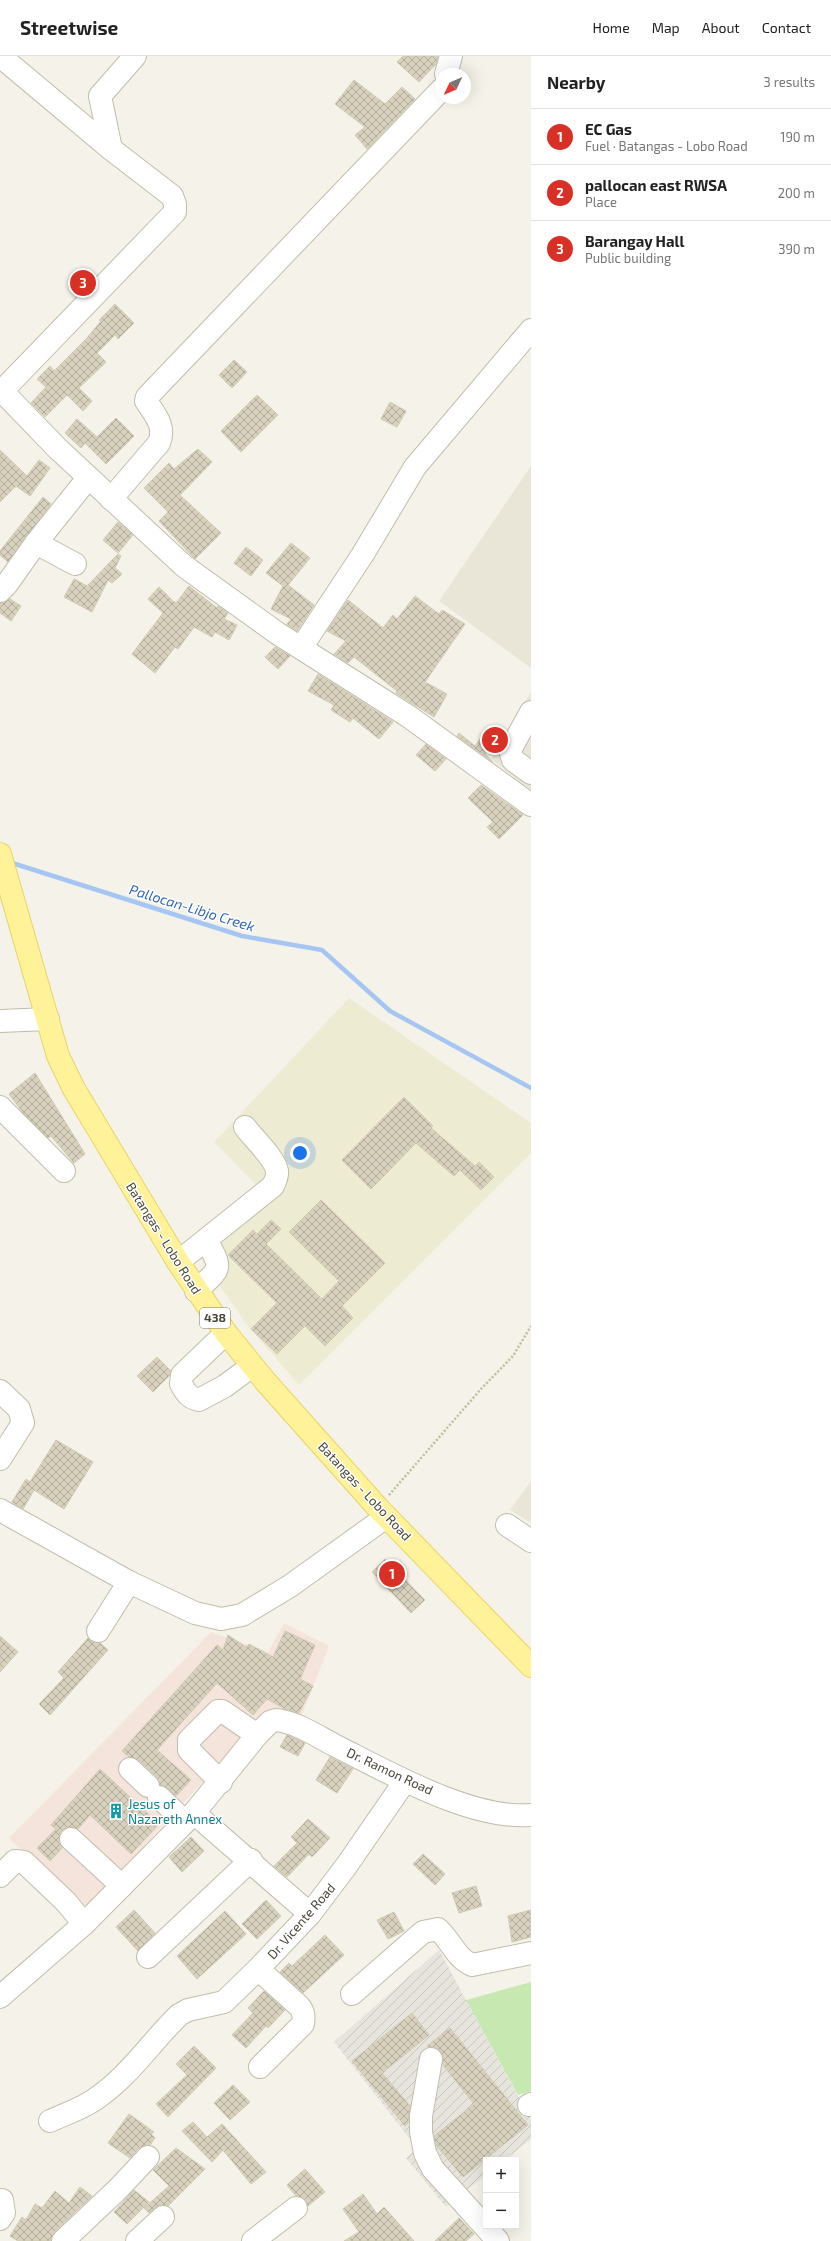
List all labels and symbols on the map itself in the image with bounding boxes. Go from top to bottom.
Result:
north arrow [435,68,471,104]
pin: 3 [70,268,96,298]
pin: 2 [482,725,508,755]
water label: Pallocan-Libjo Creek [127,880,257,935]
your location [290,1143,310,1163]
street label: Batangas - Lobo Road [123,1179,205,1297]
road number: 438 [200,1308,230,1328]
street label: Batangas - Lobo Road [315,1438,415,1544]
pin: 1 [379,1559,405,1589]
street label: Dr. Ramon Road [344,1744,436,1798]
place label: Jesus of Nazareth Annex [128,1796,222,1827]
building icon: Jesus of Nazareth Annex [107,1802,125,1820]
street label: Dr. Vicente Road [264,1880,338,1962]

